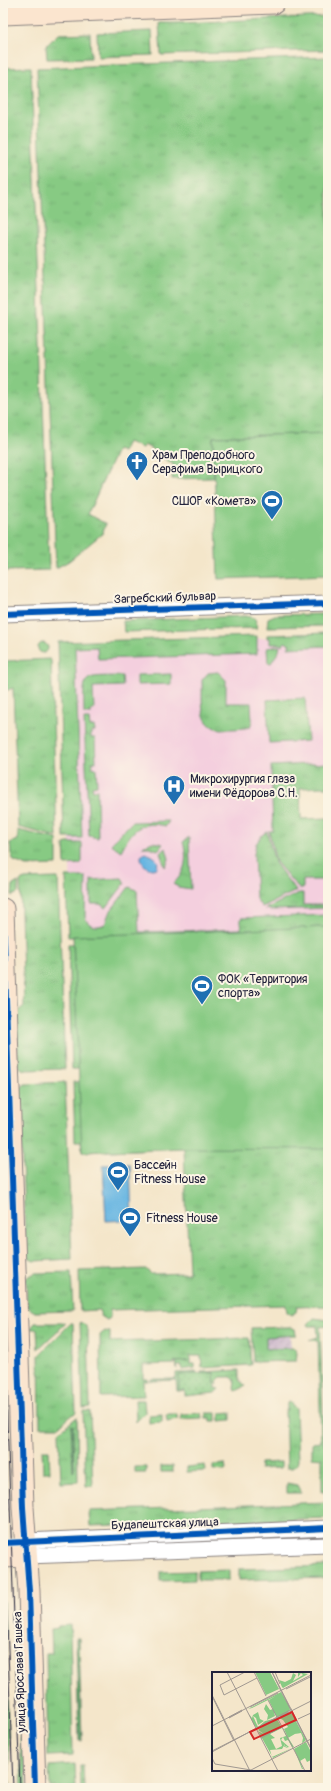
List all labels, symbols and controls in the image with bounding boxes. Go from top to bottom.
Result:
place label: Храм Преподобного Серафима Вырицкого [152,448,263,477]
church icon: Храм Преподобного Серафима Вырицкого [124,449,150,482]
sports icon: СШОР «Комета» [259,488,285,521]
place label: СШОР «Комета» [172,494,256,509]
street label: Загребский бульвар [114,589,217,607]
place label: Микрохирургия глаза имени Фёдорова С.Н. [190,772,298,801]
hospital icon: Микрохирургия глаза имени Фёдорова С.Н. [161,773,187,806]
place label: ФОК «Территория спорта» [218,972,308,1001]
sports icon: ФОК «Территория спорта» [189,973,215,1006]
place label: Бассейн Fitness House [134,1158,206,1187]
sports icon: Бассейн Fitness House [105,1159,131,1192]
sports icon: Fitness House [117,1205,143,1238]
place label: Fitness House [146,1211,218,1226]
street label: Будапештская улица [111,1515,219,1533]
street label: улица Ярослава Гашека [10,1611,30,1734]
inset map [212,1672,311,1771]

